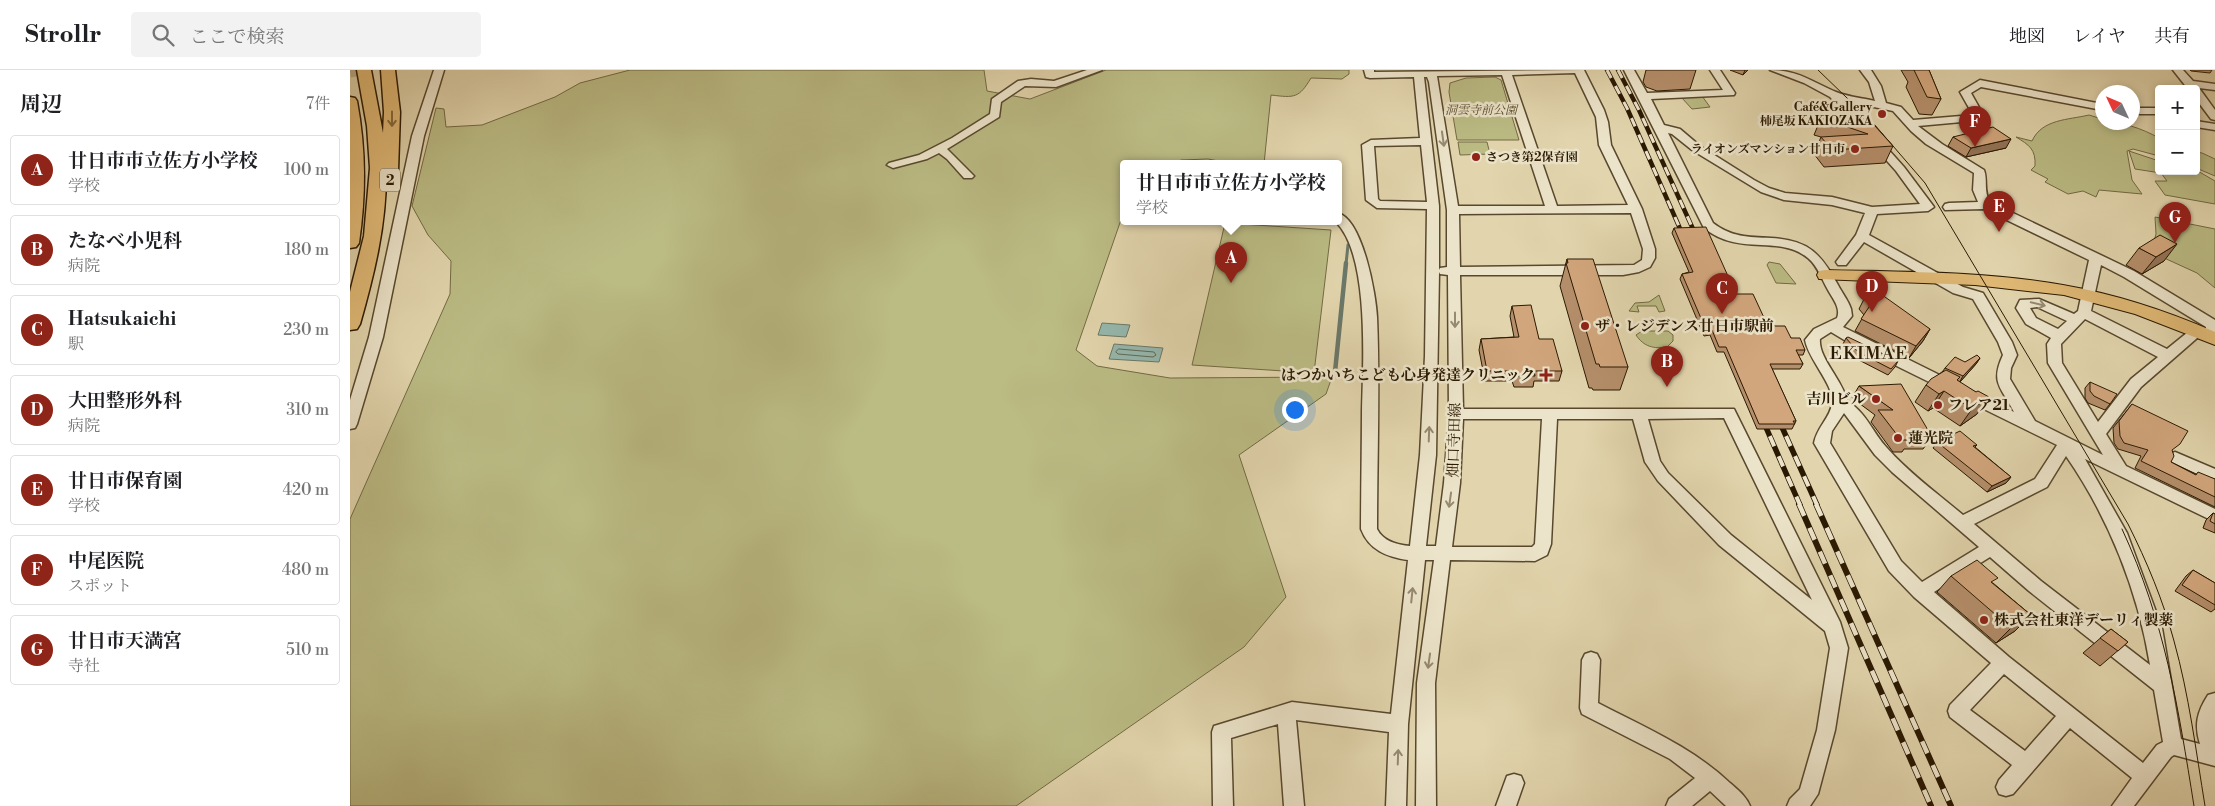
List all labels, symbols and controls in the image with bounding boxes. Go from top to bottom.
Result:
search box [131,12,481,57]
text: Strollr [25,20,101,50]
icon: search [149,21,177,49]
text: ここで検索 [189,25,284,49]
text: 地図 [2009,25,2045,48]
text: レイヤ [2073,25,2126,48]
text: 共有 [2154,25,2190,48]
north arrow [2095,85,2140,130]
map controls [2155,85,2200,175]
button: + [2155,85,2200,130]
text: 周辺 [20,92,62,118]
text: 7件 [306,94,330,114]
place label: Café&Gallery 柿尾坂 KAKIOZAKA [1760,100,1873,129]
park label: 洞雲寺前公園 [1445,103,1519,118]
pin: F [1959,106,1991,147]
marker: Café&Gallery 柿尾坂 KAKIOZAKA [1876,108,1888,120]
one-way arrow [387,110,397,126]
button: − [2155,130,2200,175]
one-way arrow [1438,131,1448,147]
place label: ライオンズマンション廿日市 [1691,142,1845,157]
marker: ライオンズマンション廿日市 [1849,143,1861,155]
text: 廿日市市立佐方小学校 [68,149,258,173]
place label: さつき第2保育園 [1486,150,1578,165]
marker: さつき第2保育園 [1470,151,1482,163]
text: A [31,160,43,180]
text: 100 m [284,160,329,180]
popup [1120,160,1342,225]
road number: 2 [380,168,400,192]
text: 廿日市市立佐方小学校 [1136,171,1326,195]
text: 学校 [68,176,100,196]
pin: E [1983,191,2015,232]
text: 学校 [1136,198,1168,218]
pin: G [2159,202,2191,243]
text: たなべ小児科 [68,229,182,253]
text: B [31,240,43,260]
text: 180 m [285,240,329,260]
pin: A [1215,242,1247,283]
text: 病院 [68,256,100,276]
pin: D [1856,271,1888,312]
pin: C [1706,273,1738,314]
one-way arrow [2030,300,2046,310]
text: Hatsukaichi [68,307,176,331]
one-way arrow [1450,312,1460,328]
place label: ザ・レジデンス廿日市駅前 [1595,317,1774,336]
text: C [31,320,43,340]
text: 230 m [283,320,329,340]
marker: ザ・レジデンス廿日市駅前 [1579,320,1591,332]
text: 駅 [68,334,84,354]
district label: EKIMAE [1829,342,1909,365]
pin: B [1651,346,1683,387]
place label: はつかいちこども心身発達クリニック [1281,366,1535,385]
marker: はつかいちこども心身発達クリニック [1539,368,1553,382]
text: 大田整形外科 [68,389,182,413]
place label: 吉川ビル [1806,390,1866,409]
marker: 吉川ビル [1870,393,1882,405]
place label: フレア21 [1948,396,2010,415]
your location [1282,397,1308,423]
marker: フレア21 [1932,399,1944,411]
text: D [31,400,43,420]
text: 310 m [286,400,329,420]
street label: 畑口寺田線 [1444,402,1465,478]
text: 病院 [68,416,100,436]
one-way arrow [1424,426,1433,442]
place label: 蓮光院 [1908,429,1953,448]
marker: 蓮光院 [1892,432,1904,444]
text: 廿日市保育園 [68,469,182,493]
text: E [31,480,43,500]
text: 420 m [282,480,329,500]
one-way arrow [1445,492,1455,508]
text: 学校 [68,496,100,516]
text: 中尾医院 [68,549,144,573]
text: F [31,560,43,580]
text: 480 m [282,560,329,580]
text: スポット [68,576,132,596]
one-way arrow [1407,588,1417,604]
place label: 株式会社東洋デーリィ製薬 [1994,611,2173,630]
marker: 株式会社東洋デーリィ製薬 [1978,614,1990,626]
text: 廿日市天満宮 [68,629,182,653]
text: G [31,640,43,660]
text: 510 m [286,640,329,660]
one-way arrow [1424,653,1434,669]
text: 寺社 [68,656,100,676]
one-way arrow [1393,750,1403,766]

